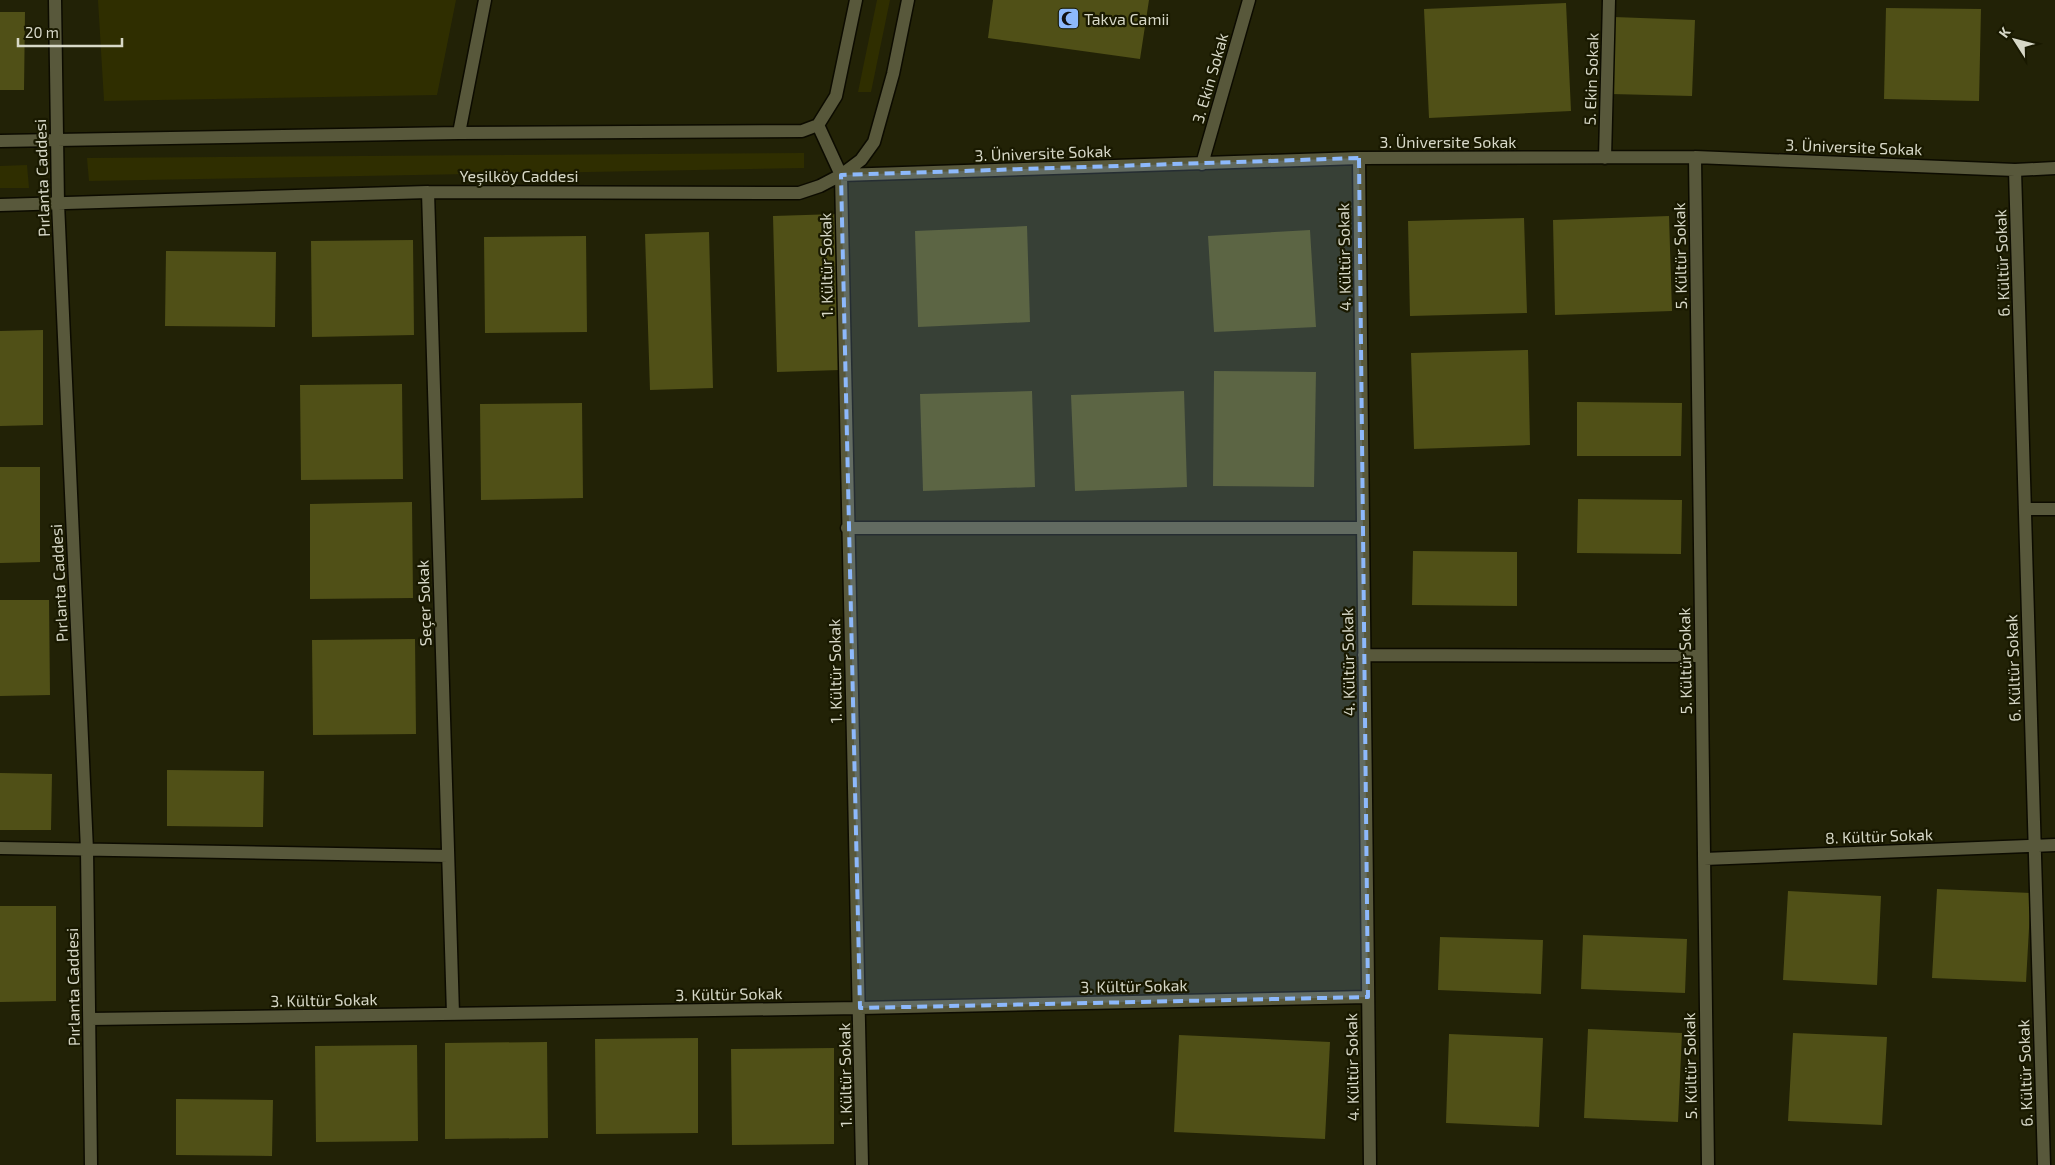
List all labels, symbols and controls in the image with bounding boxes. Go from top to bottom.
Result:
mosque icon: Takva Camii [1056,7,1080,31]
place label: Takva Camii [1084,9,1169,28]
scale bar [18,15,121,47]
north arrow [1990,15,2040,65]
text: 20 m [25,23,59,41]
text: K [1995,23,2014,41]
street label: 3. Ekin Sokak [1188,30,1231,125]
street label: 5. Ekin Sokak [1579,32,1602,126]
street label: Pırlanta Caddesi [30,119,53,237]
street label: 3. Üniversite Sokak [1380,132,1516,151]
street label: 3. Üniversite Sokak [1785,135,1923,158]
street label: 3. Üniversite Sokak [974,141,1112,164]
street label: Yeşilköy Caddesi [460,166,579,186]
street label: 5. Kültür Sokak [1669,202,1690,310]
street label: 4. Kültür Sokak [1333,203,1354,311]
street label: 6. Kültür Sokak [1990,209,2013,317]
street label: 1. Kültür Sokak [815,212,836,318]
street label: Pırlanta Caddesi [46,524,71,642]
street label: Seçer Sokak [412,559,436,647]
street label: 5. Kültür Sokak [1674,607,1695,715]
street label: 4. Kültür Sokak [1337,608,1358,716]
street label: 6. Kültür Sokak [2001,614,2024,722]
street label: 1. Kültür Sokak [824,618,845,724]
street label: 8. Kültür Sokak [1825,824,1933,847]
street label: Pırlanta Caddesi [62,928,83,1046]
street label: 3. Kültür Sokak [1080,975,1188,996]
street label: 3. Kültür Sokak [675,983,783,1004]
street label: 3. Kültür Sokak [270,989,378,1010]
street label: 5. Kültür Sokak [1679,1012,1700,1120]
street label: 4. Kültür Sokak [1341,1013,1362,1121]
street label: 6. Kültür Sokak [2013,1019,2036,1127]
street label: 1. Kültür Sokak [834,1022,855,1128]

